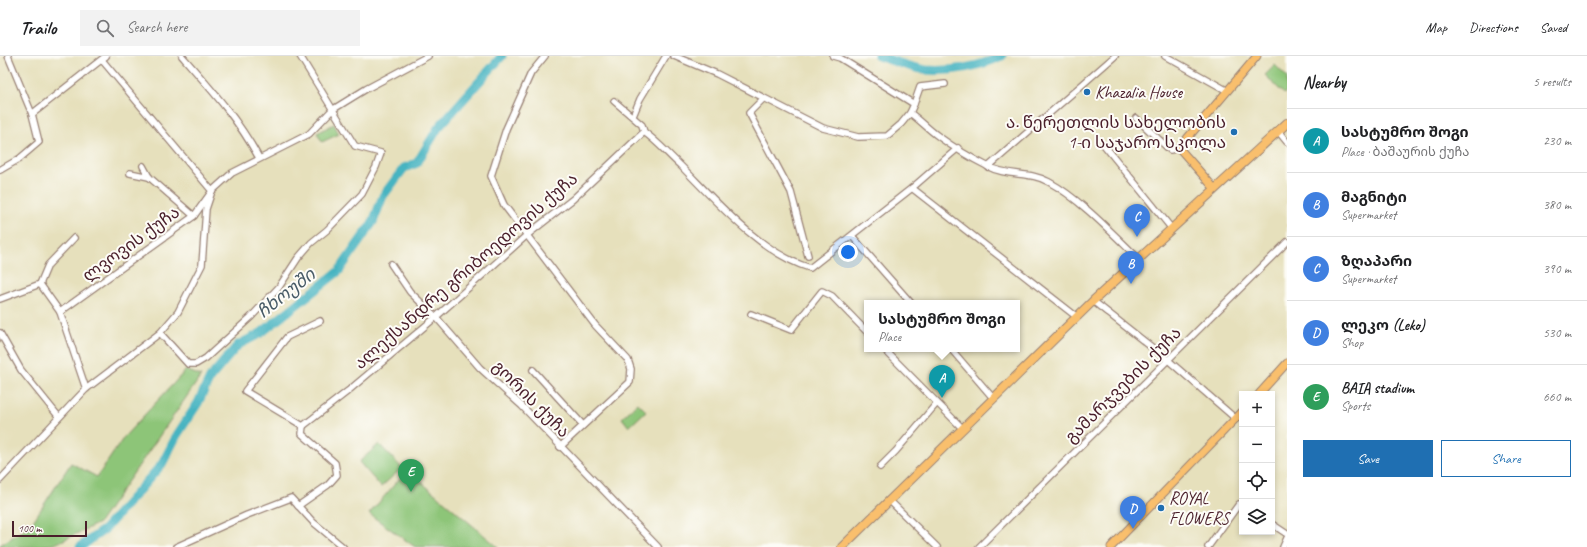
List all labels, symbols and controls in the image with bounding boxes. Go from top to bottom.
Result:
search box [80,10,360,46]
text: Trailo [20,16,56,40]
icon: search [94,17,116,39]
text: Search here [126,18,188,37]
text: Map [1426,19,1447,36]
text: Directions [1469,19,1518,36]
text: Saved [1540,19,1567,36]
text: Nearby [1303,72,1346,93]
text: 5 results [1533,74,1571,90]
place label: Khazalia House [1095,82,1183,103]
marker: Khazalia House [1082,87,1092,97]
place label: ა. წერეთლის სახელობის 1-ი საჯარო სკოლა [1006,112,1226,153]
text: სასტუმრო შოგი [1341,123,1469,142]
marker: ა. წერეთლის სახელობის 1-ი საჯარო სკოლა [1229,127,1239,137]
text: A [1313,133,1319,149]
text: 230 m [1543,133,1571,149]
text: Place · ბაშაურის ქუჩა [1341,144,1469,160]
street label: ალექსანდრე გრიბოედოვის ქუჩა [350,168,582,374]
text: მაგნიტი [1341,188,1407,207]
text: B [1313,197,1319,213]
text: 380 m [1543,197,1571,213]
street label: ლვოვის ქუჩა [78,202,184,286]
pin: C [1124,204,1150,237]
text: Supermarket [1341,207,1396,223]
your location [838,242,858,262]
pin: B [1118,251,1144,284]
text: ზღაპარი [1341,252,1412,271]
text: C [1313,261,1319,277]
text: 390 m [1543,261,1571,277]
water label: ჩხოუში [252,263,320,323]
text: Supermarket [1341,271,1396,287]
popup [864,300,1020,352]
text: სასტუმრო შოგი [878,310,1006,329]
text: ლეკო (Leko) [1341,316,1425,335]
street label: გამარჯვების ქუჩა [1060,322,1186,448]
text: D [1312,325,1320,341]
text: 530 m [1543,325,1571,341]
text: Place [878,329,901,345]
text: Shop [1341,335,1363,351]
street label: გორის ქუჩა [488,356,574,442]
pin: A [929,365,955,398]
text: BAIA stadium [1341,379,1414,398]
text: E [1313,389,1319,405]
text: 660 m [1543,389,1571,405]
map controls [1239,391,1275,535]
button: + [1239,391,1275,427]
text: Sports [1341,398,1370,414]
button: − [1239,427,1275,463]
button: Save [1303,440,1433,477]
button: Share [1441,440,1571,477]
pin: E [398,459,424,492]
button: locate [1239,463,1275,499]
place label: ROYAL FLOWERS [1169,488,1232,529]
pin: D [1120,496,1146,529]
button: layers [1239,499,1275,535]
marker: ROYAL FLOWERS [1156,503,1166,513]
scale bar [12,519,87,538]
text: 100 m [18,521,42,535]

